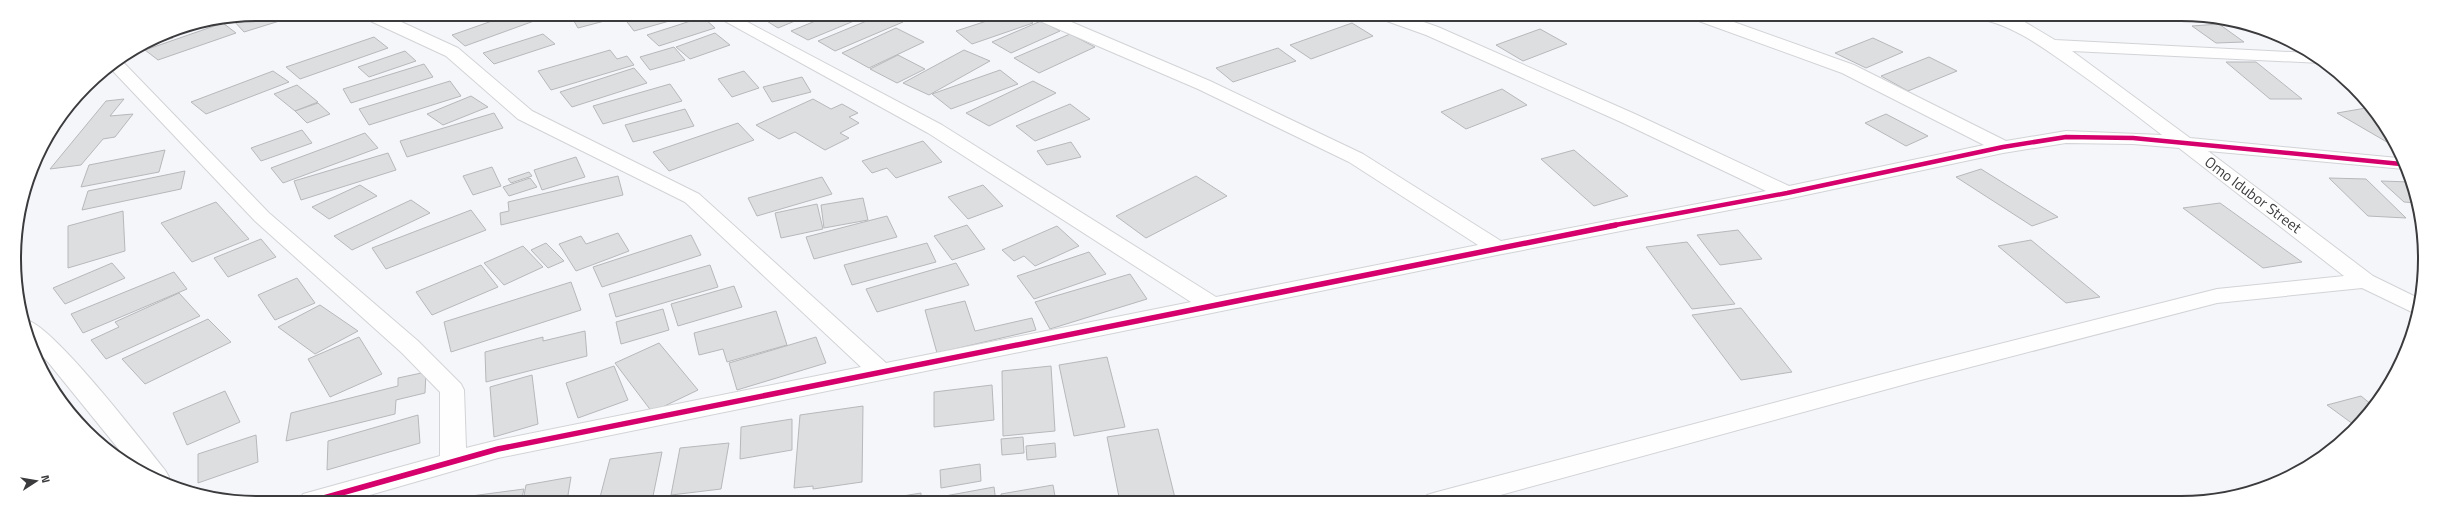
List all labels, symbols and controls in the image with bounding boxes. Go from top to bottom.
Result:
street label: Omo Idubor Street [2200,150,2307,239]
north arrow [16,461,56,501]
text: N [37,474,54,484]

